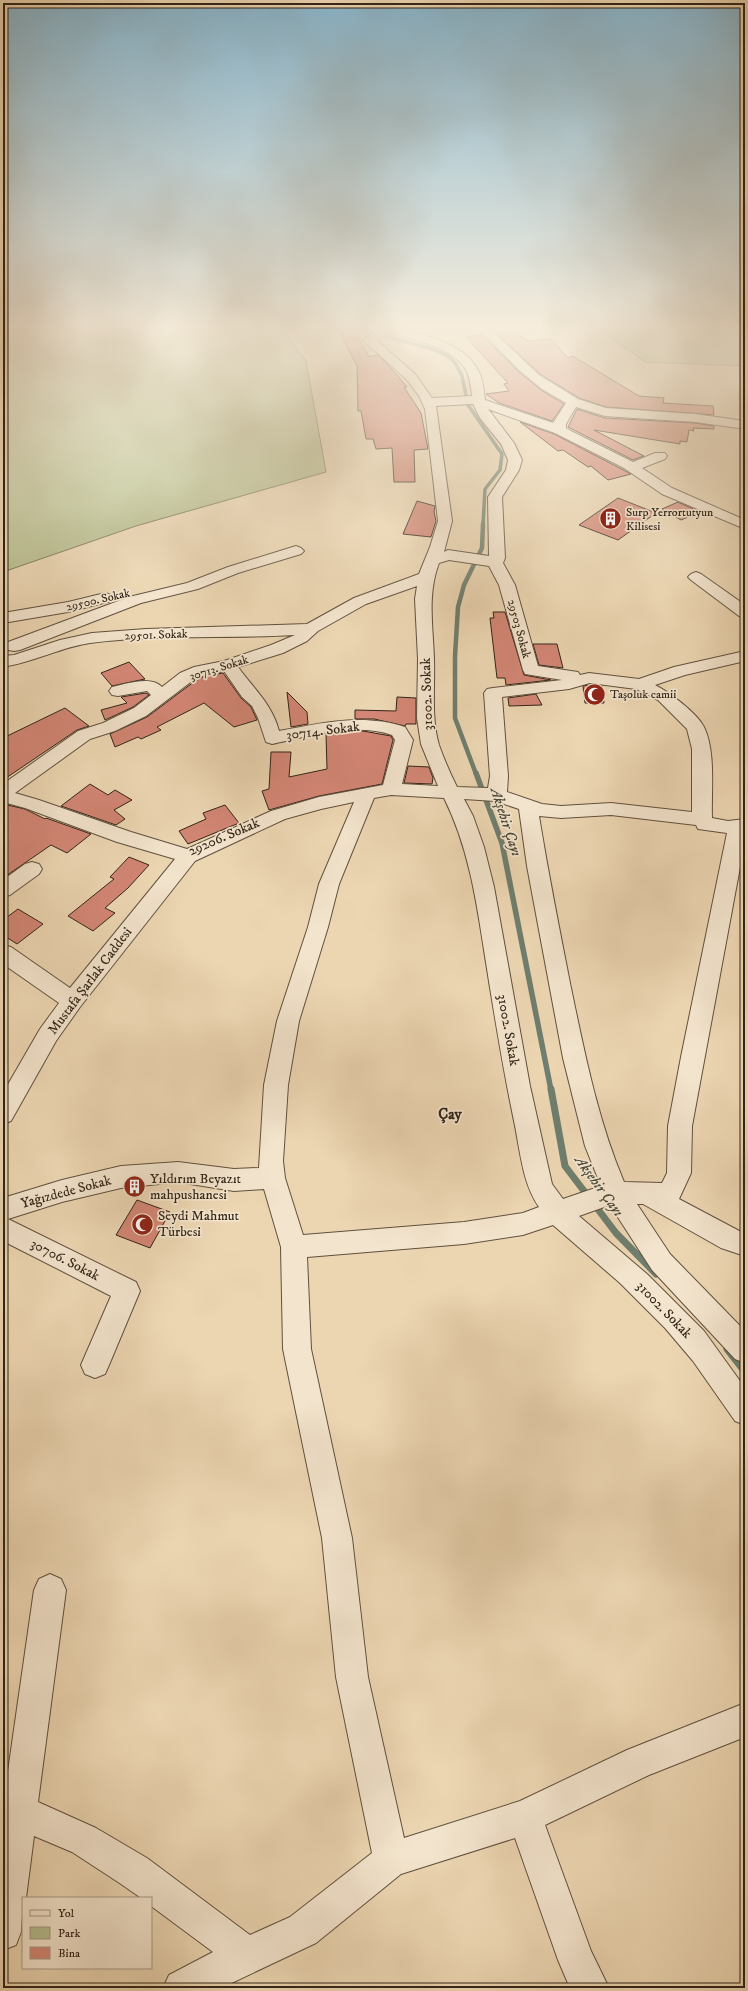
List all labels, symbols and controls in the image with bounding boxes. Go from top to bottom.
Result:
place label: Surp Yerrortutyun Kilisesi [626,505,714,534]
building icon: Surp Yerrortutyun Kilisesi [598,506,624,532]
street label: 29500. Sokak [65,585,132,615]
street label: 29503 Sokak [504,598,534,660]
street label: 29501. Sokak [124,626,188,644]
street label: 30713. Sokak [188,652,250,684]
street label: 31002. Sokak [417,657,437,731]
mosque icon: Taşoluk camii [581,681,607,707]
place label: Taşoluk camii [610,687,676,702]
street label: 30714. Sokak [285,718,361,744]
water label: Akşehir Çayı [485,783,526,859]
street label: 29206. Sokak [186,814,262,860]
street label: Mustafa Şarlak Caddesi [44,923,136,1038]
street label: 31002. Sokak [493,993,523,1067]
district label: Çay [438,1105,463,1124]
water label: Akşehir Çayı [569,1150,628,1220]
place label: Yıldırım Beyazıt mahpushanesi [150,1170,241,1204]
street label: Yağızdede Sokak [19,1171,113,1213]
building icon: Yıldırım Beyazıt mahpushanesi [122,1174,148,1200]
place label: Seydi Mahmut Türbesi [158,1207,240,1241]
mosque icon: Seydi Mahmut Türbesi [130,1211,156,1237]
street label: 30706. Sokak [27,1235,103,1285]
street label: 31002. Sokak [632,1278,696,1342]
legend [22,1897,152,1969]
text: Yol [58,1906,75,1921]
text: Park [58,1926,80,1941]
text: Bina [58,1946,81,1961]

